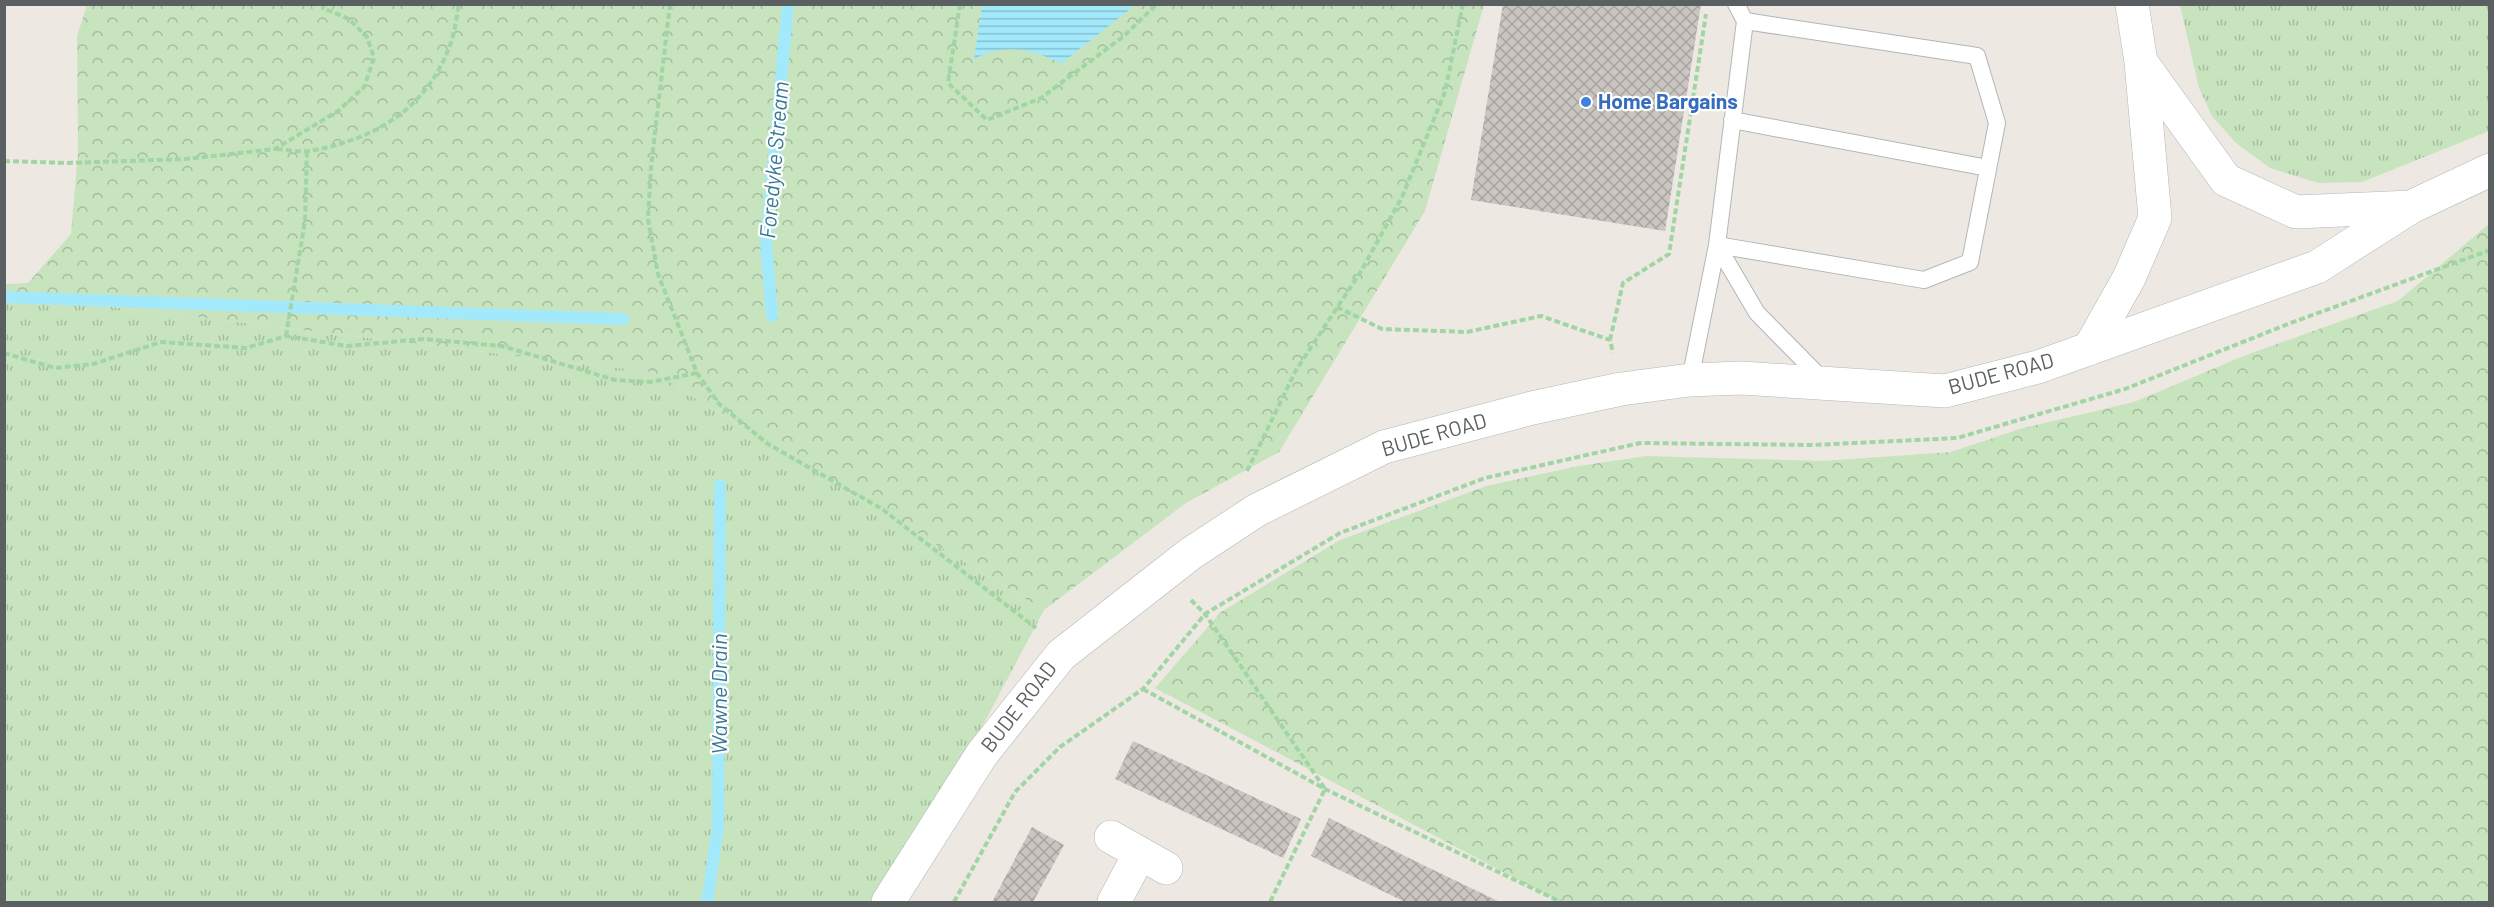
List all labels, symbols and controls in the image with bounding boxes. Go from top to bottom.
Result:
water label: Foredyke Stream [753,80,793,240]
place label: Home Bargains [1598,88,1738,113]
marker: Home Bargains [1579,95,1593,109]
street label: BUDE ROAD [1945,346,2056,399]
street label: BUDE ROAD [1378,407,1489,460]
water label: Wawne Drain [705,633,731,755]
street label: BUDE ROAD [975,656,1061,756]

